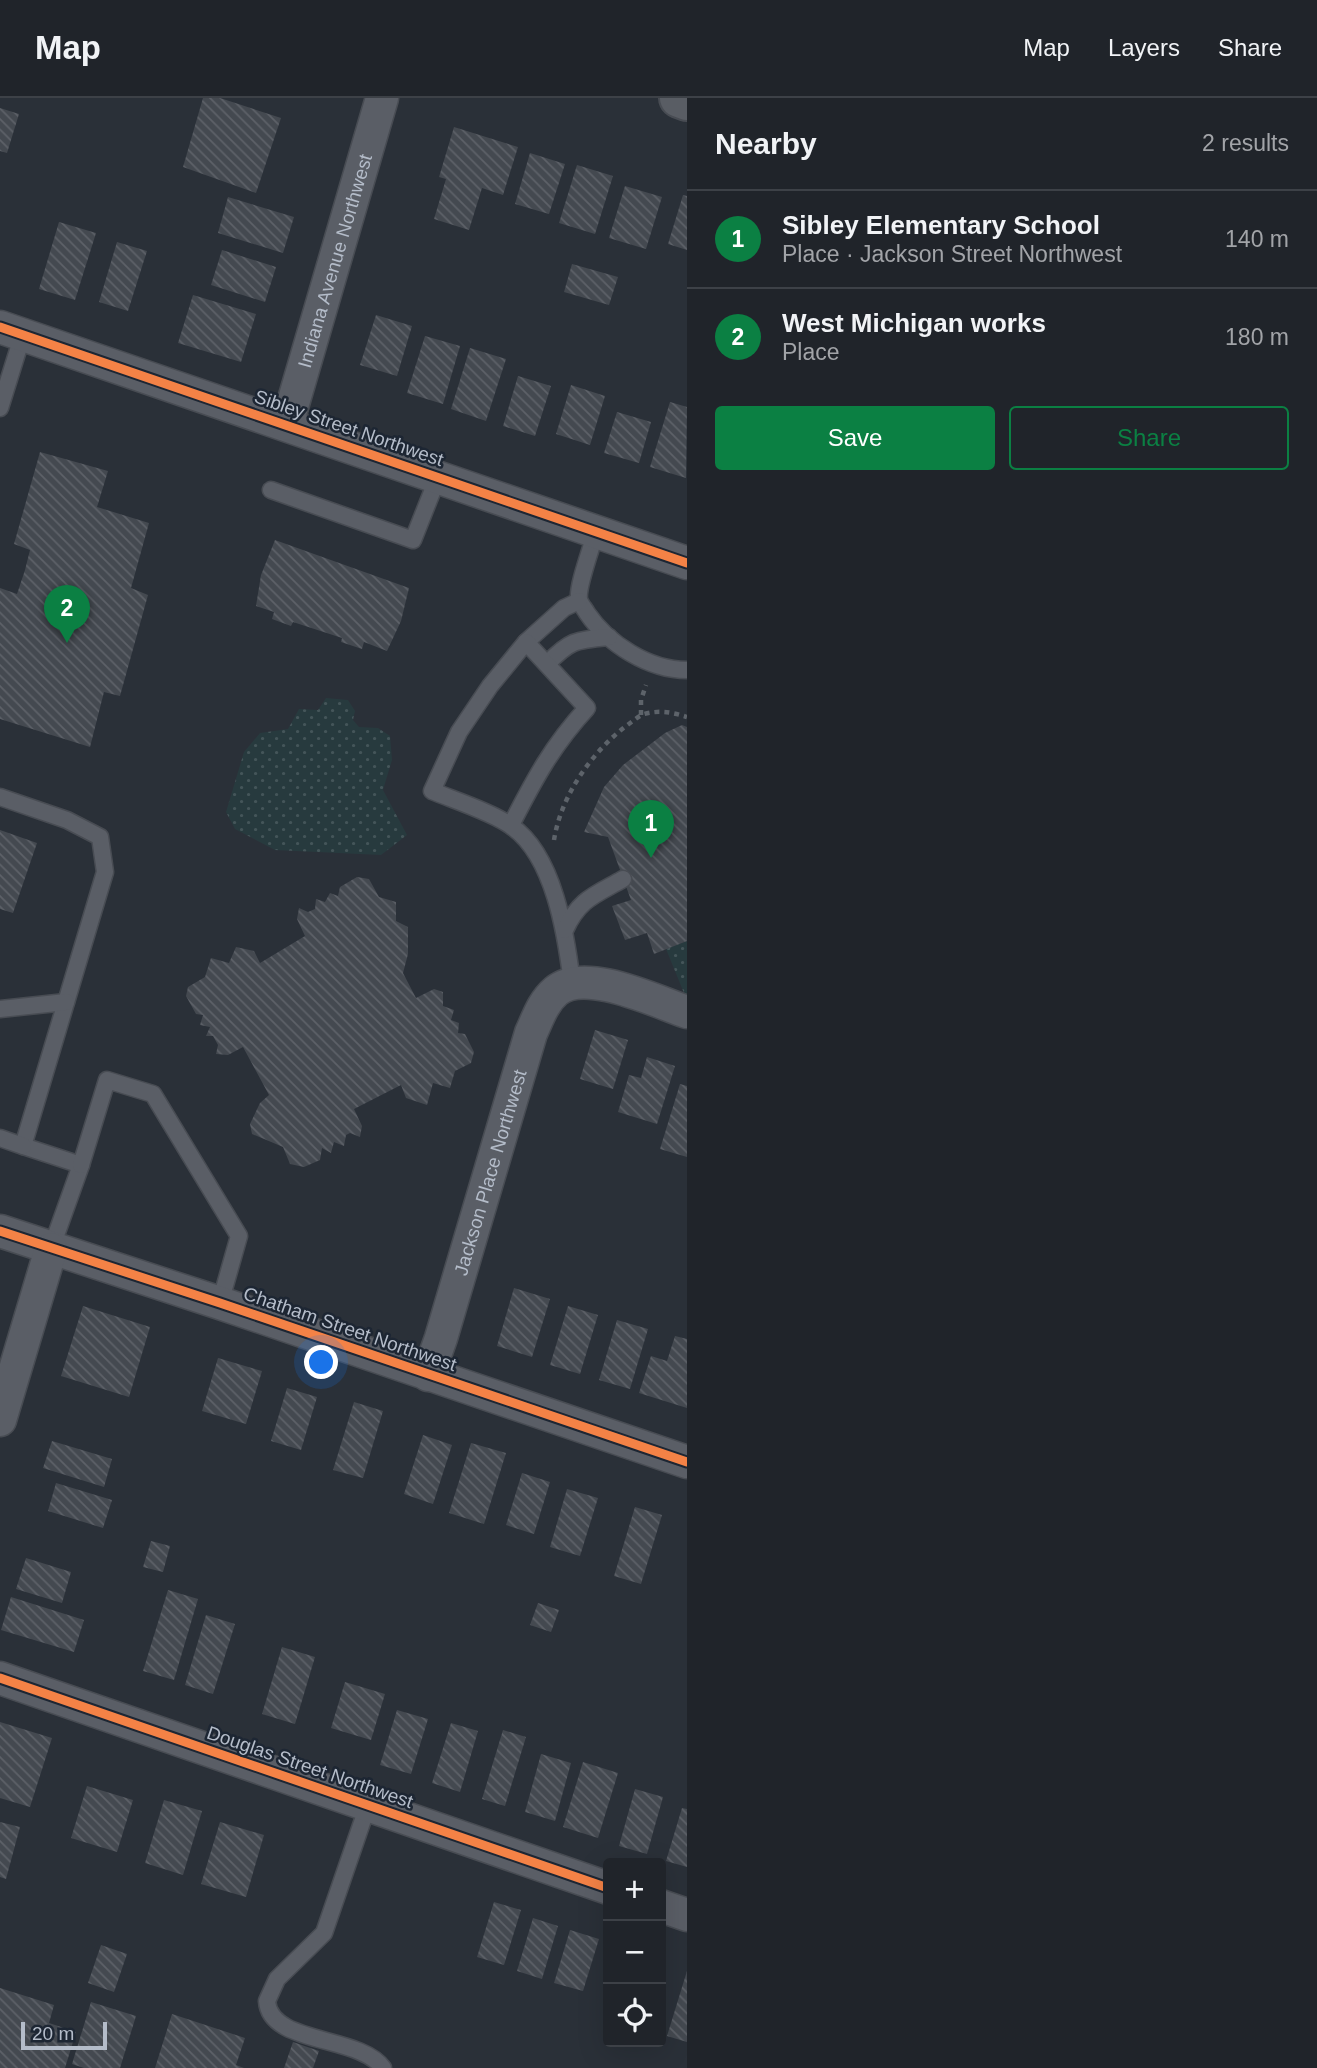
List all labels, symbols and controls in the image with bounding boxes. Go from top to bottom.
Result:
text: Map [35,29,101,66]
text: Map [1023,34,1070,61]
text: Layers [1108,34,1180,61]
text: Share [1218,34,1282,61]
text: Nearby [715,127,817,160]
text: 2 results [1202,130,1289,156]
street label: Indiana Avenue Northwest [293,151,376,370]
text: Sibley Elementary School [782,210,1100,240]
text: 1 [732,226,744,252]
text: 140 m [1225,226,1289,252]
text: Place · Jackson Street Northwest [782,241,1122,267]
text: West Michigan works [782,308,1046,338]
text: 2 [732,324,744,350]
text: 180 m [1225,324,1289,350]
text: Place [782,339,840,365]
street label: Sibley Street Northwest [252,386,447,470]
button: Save [715,406,995,470]
button: Share [1009,406,1289,470]
pin: 2 [44,585,90,643]
pin: 1 [628,800,674,858]
street label: Jackson Place Northwest [450,1066,530,1278]
street label: Chatham Street Northwest [241,1283,460,1376]
your location [304,1345,338,1379]
street label: Douglas Street Northwest [204,1722,416,1812]
map controls [603,1858,666,2047]
button: + [603,1858,666,1921]
button: − [603,1921,666,1984]
button: locate [603,1984,666,2047]
scale bar [21,2019,107,2051]
text: 20 m [32,2023,74,2044]

